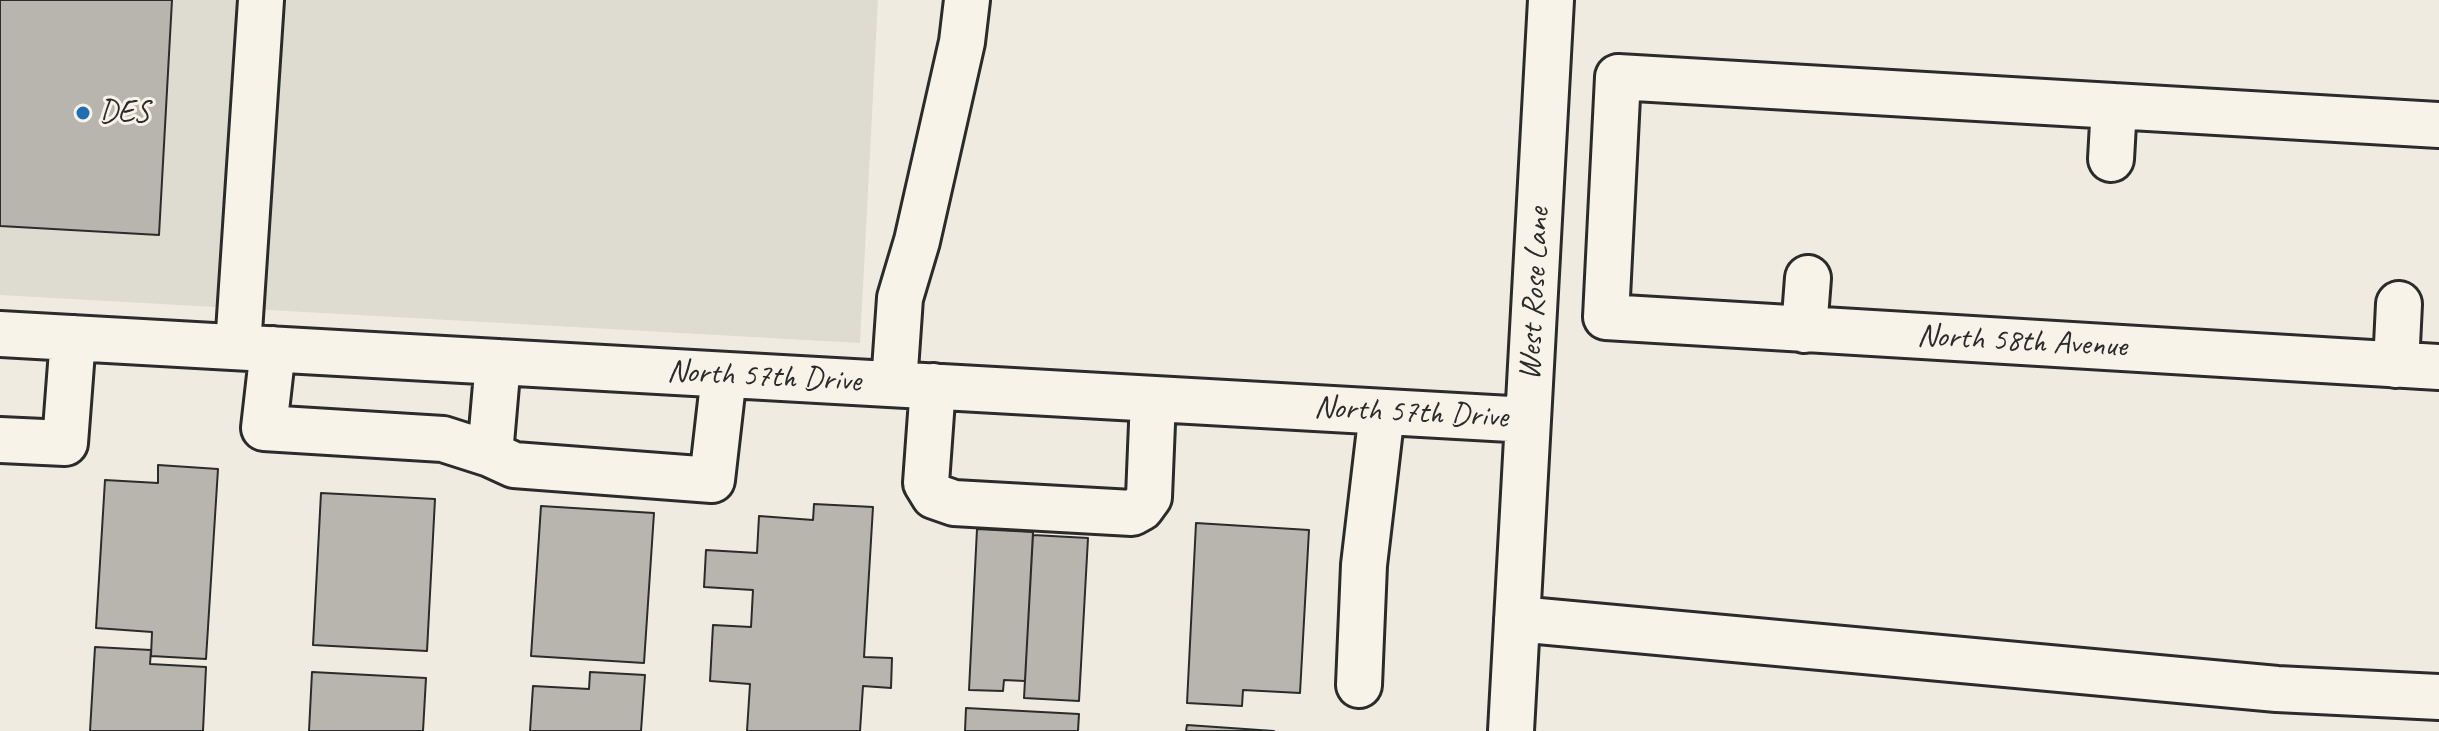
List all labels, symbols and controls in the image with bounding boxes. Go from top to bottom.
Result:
place label: DES [99,94,149,132]
marker: DES [74,104,92,122]
street label: West Rose Lane [1511,207,1559,381]
street label: North 58th Avenue [1916,317,2128,367]
street label: North 57th Drive [666,353,862,401]
street label: North 57th Drive [1313,389,1509,437]

